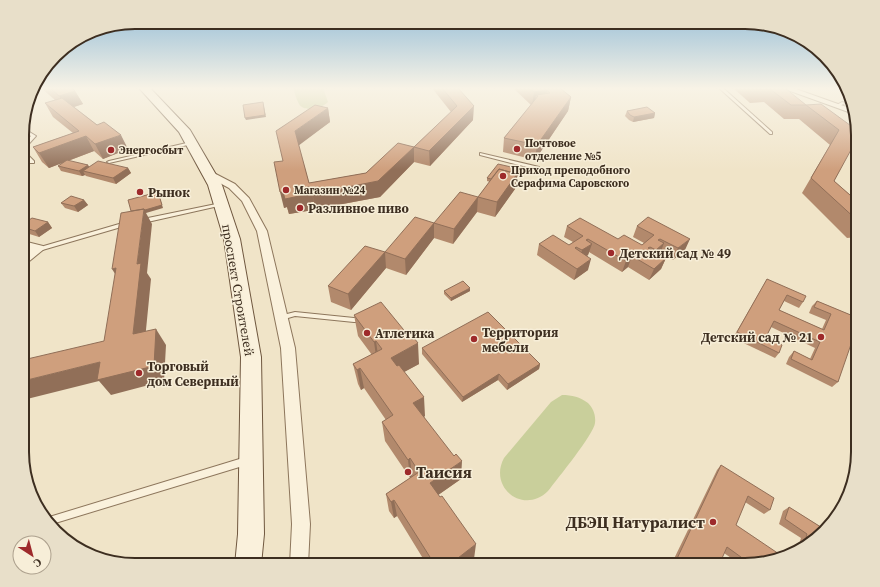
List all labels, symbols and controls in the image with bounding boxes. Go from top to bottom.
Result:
place label: Почтовое отделение №5 [525,136,601,164]
place label: Энергосбыт [119,143,183,158]
marker: Почтовое отделение №5 [512,144,522,154]
marker: Энергосбыт [106,145,116,155]
place label: Приход преподобного Серафима Саровского [511,163,630,191]
marker: Приход преподобного Серафима Саровского [498,171,508,181]
place label: Магазин №24 [294,183,365,198]
place label: Рынок [148,184,190,201]
marker: Магазин №24 [281,185,291,195]
marker: Рынок [135,187,145,197]
place label: Разливное пиво [308,200,409,217]
marker: Разливное пиво [295,203,305,213]
street label: проспект Строителей [218,223,258,357]
place label: Детский сад № 49 [619,245,731,262]
marker: Детский сад № 49 [606,248,616,258]
place label: Территория мебели [482,324,559,356]
place label: Атлетика [375,325,435,342]
marker: Атлетика [362,328,372,338]
place label: Детский сад № 21 [701,329,813,346]
marker: Детский сад № 21 [816,332,826,342]
marker: Территория мебели [469,334,479,344]
place label: Торговый дом Северный [147,358,239,390]
marker: Торговый дом Северный [134,368,144,378]
place label: Таисия [416,461,472,483]
marker: Таисия [403,467,413,477]
place label: ДБЭЦ Натуралист [566,511,705,533]
marker: ДБЭЦ Натуралист [708,517,718,527]
north arrow [12,535,52,575]
text: С [30,555,45,571]

